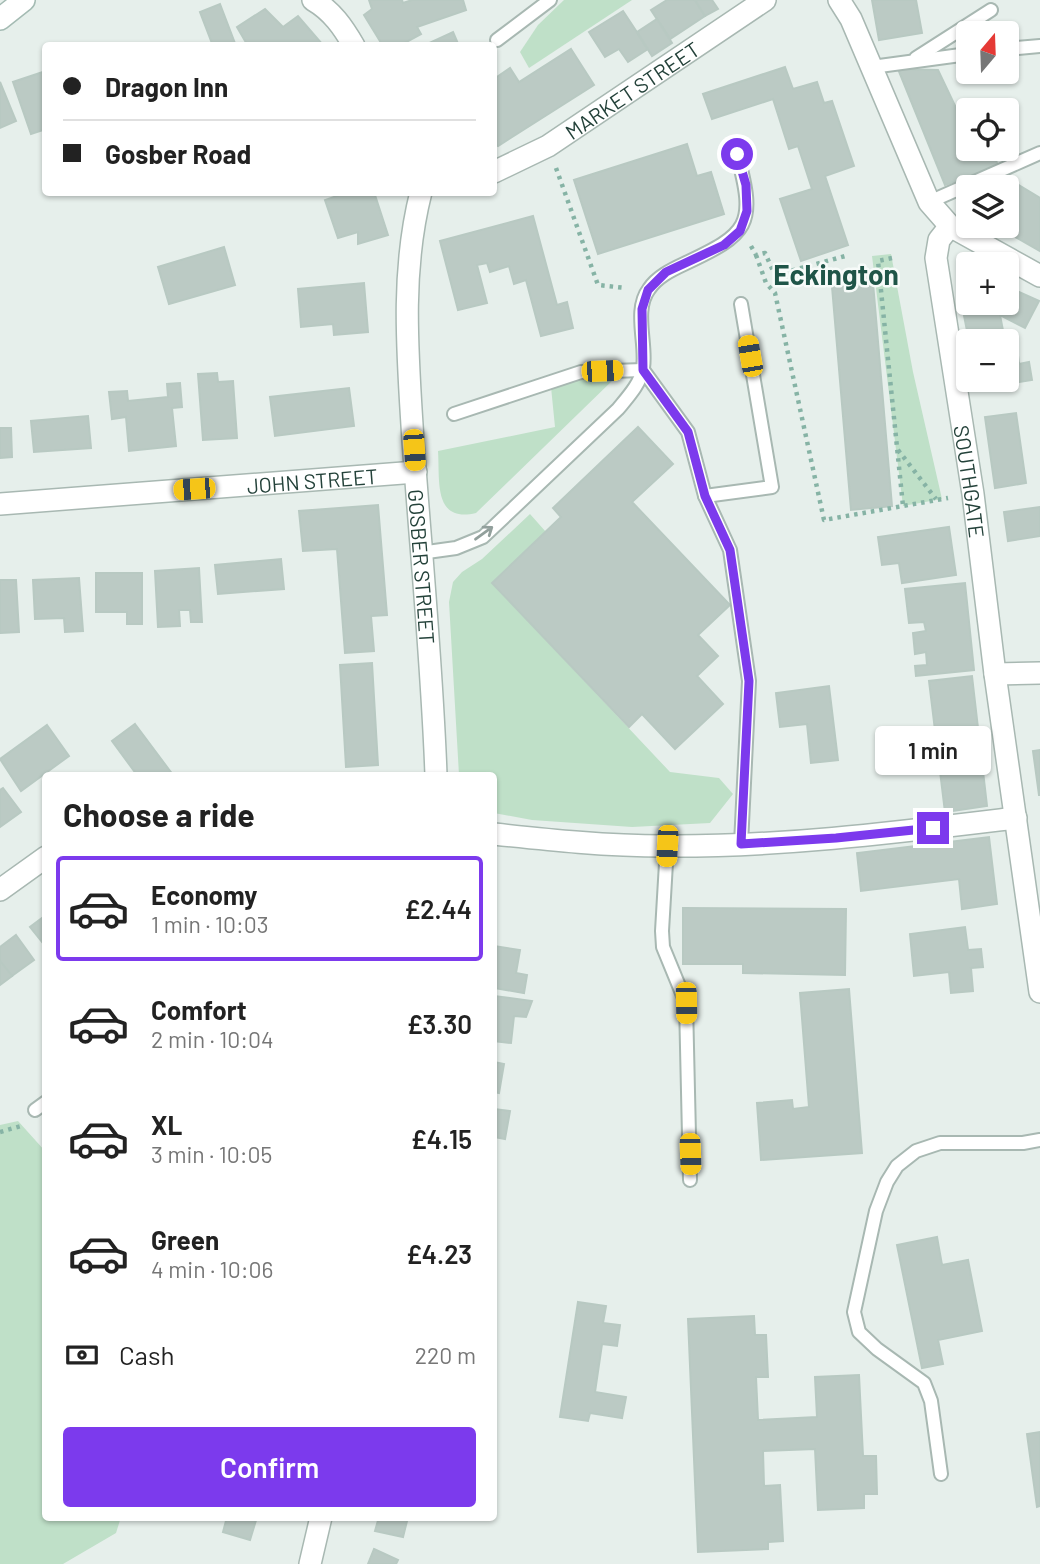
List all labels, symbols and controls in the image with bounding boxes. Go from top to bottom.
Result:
north arrow [956,21,1018,84]
map controls [956,21,1019,392]
street label: MARKET STREET [560,36,704,144]
text: Dragon Inn [105,71,228,102]
button: locate [956,98,1019,161]
text: Gosber Road [105,138,251,169]
route start [721,138,753,170]
button: layers [956,175,1019,238]
button: + [956,252,1019,315]
district label: Eckington [773,257,899,291]
button: − [956,329,1019,392]
car [737,333,764,379]
car [581,360,624,382]
street label: SOUTHGATE [950,423,991,539]
car [403,428,426,472]
street label: JOHN STREET [246,463,378,497]
car [173,477,216,501]
street label: GOSBER STREET [404,488,441,645]
one-way arrow [474,526,493,540]
callout: 1 min [875,726,991,776]
text: 1 min [908,736,958,764]
text: Choose a ride [63,795,255,833]
route end [917,812,949,844]
car [656,824,679,868]
icon: car [67,877,130,940]
text: Economy [151,879,257,910]
text: £2.44 [404,893,472,924]
text: 1 min · 10:03 [151,910,269,938]
car [676,982,697,1024]
icon: car [67,992,130,1055]
text: Comfort [151,994,247,1025]
text: £3.30 [407,1008,472,1039]
text: 2 min · 10:04 [151,1025,274,1053]
icon: car [67,1107,130,1170]
text: XL [151,1109,182,1140]
text: £4.15 [411,1123,472,1154]
car [679,1133,702,1175]
text: 3 min · 10:05 [151,1140,272,1168]
icon: car [67,1222,130,1285]
text: Green [151,1224,219,1255]
text: £4.23 [406,1238,472,1269]
text: 4 min · 10:06 [151,1255,273,1283]
icon: cash [63,1336,101,1374]
text: Cash [119,1339,174,1370]
text: 220 m [415,1341,476,1369]
button: Confirm [63,1427,476,1507]

